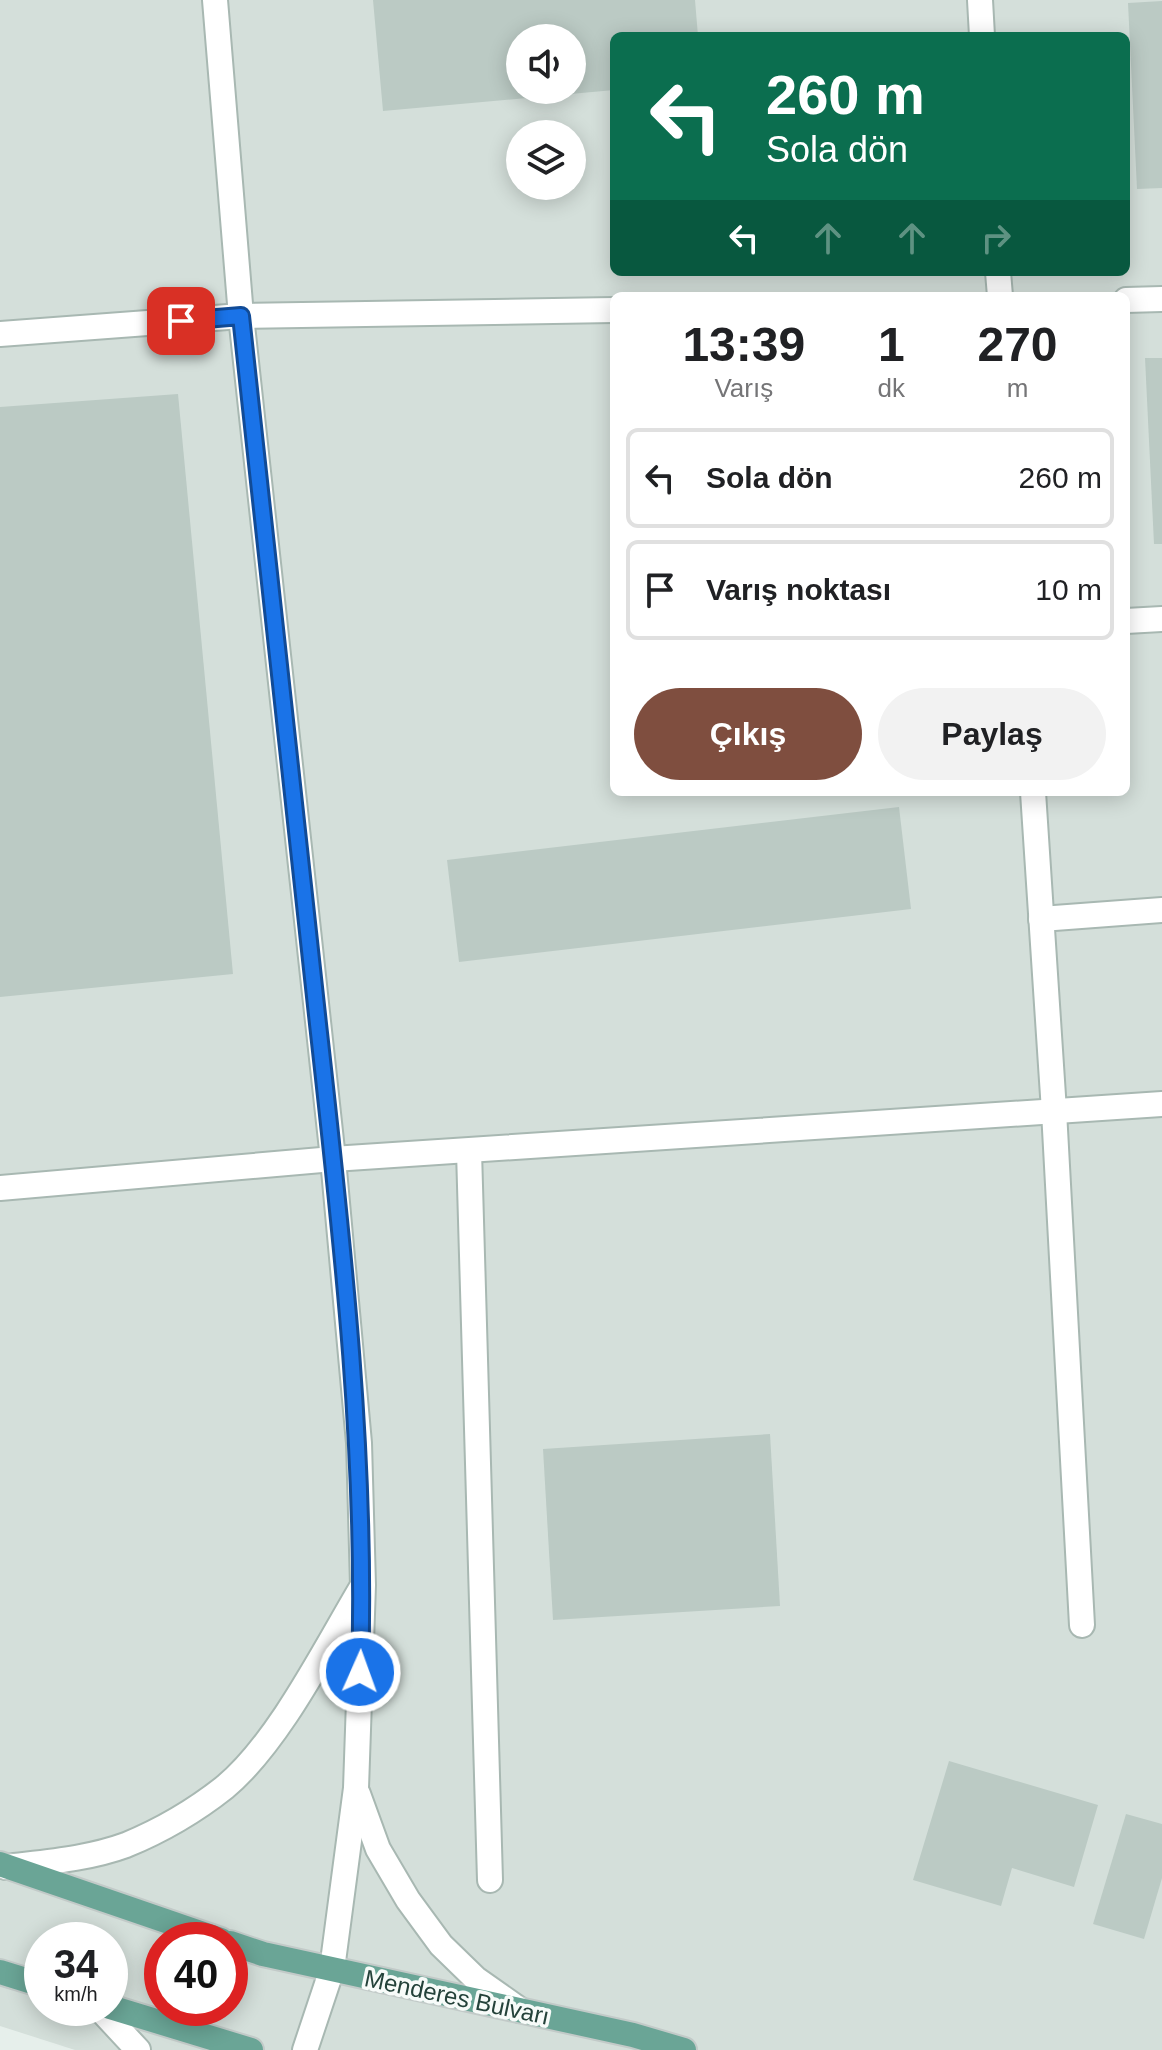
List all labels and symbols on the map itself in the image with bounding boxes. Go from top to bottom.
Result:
pin [147,287,215,355]
position arrow [318,1630,402,1714]
speed limit sign: 40 [144,1922,248,2026]
street label: Menderes Bulvarı [362,1964,552,2030]

